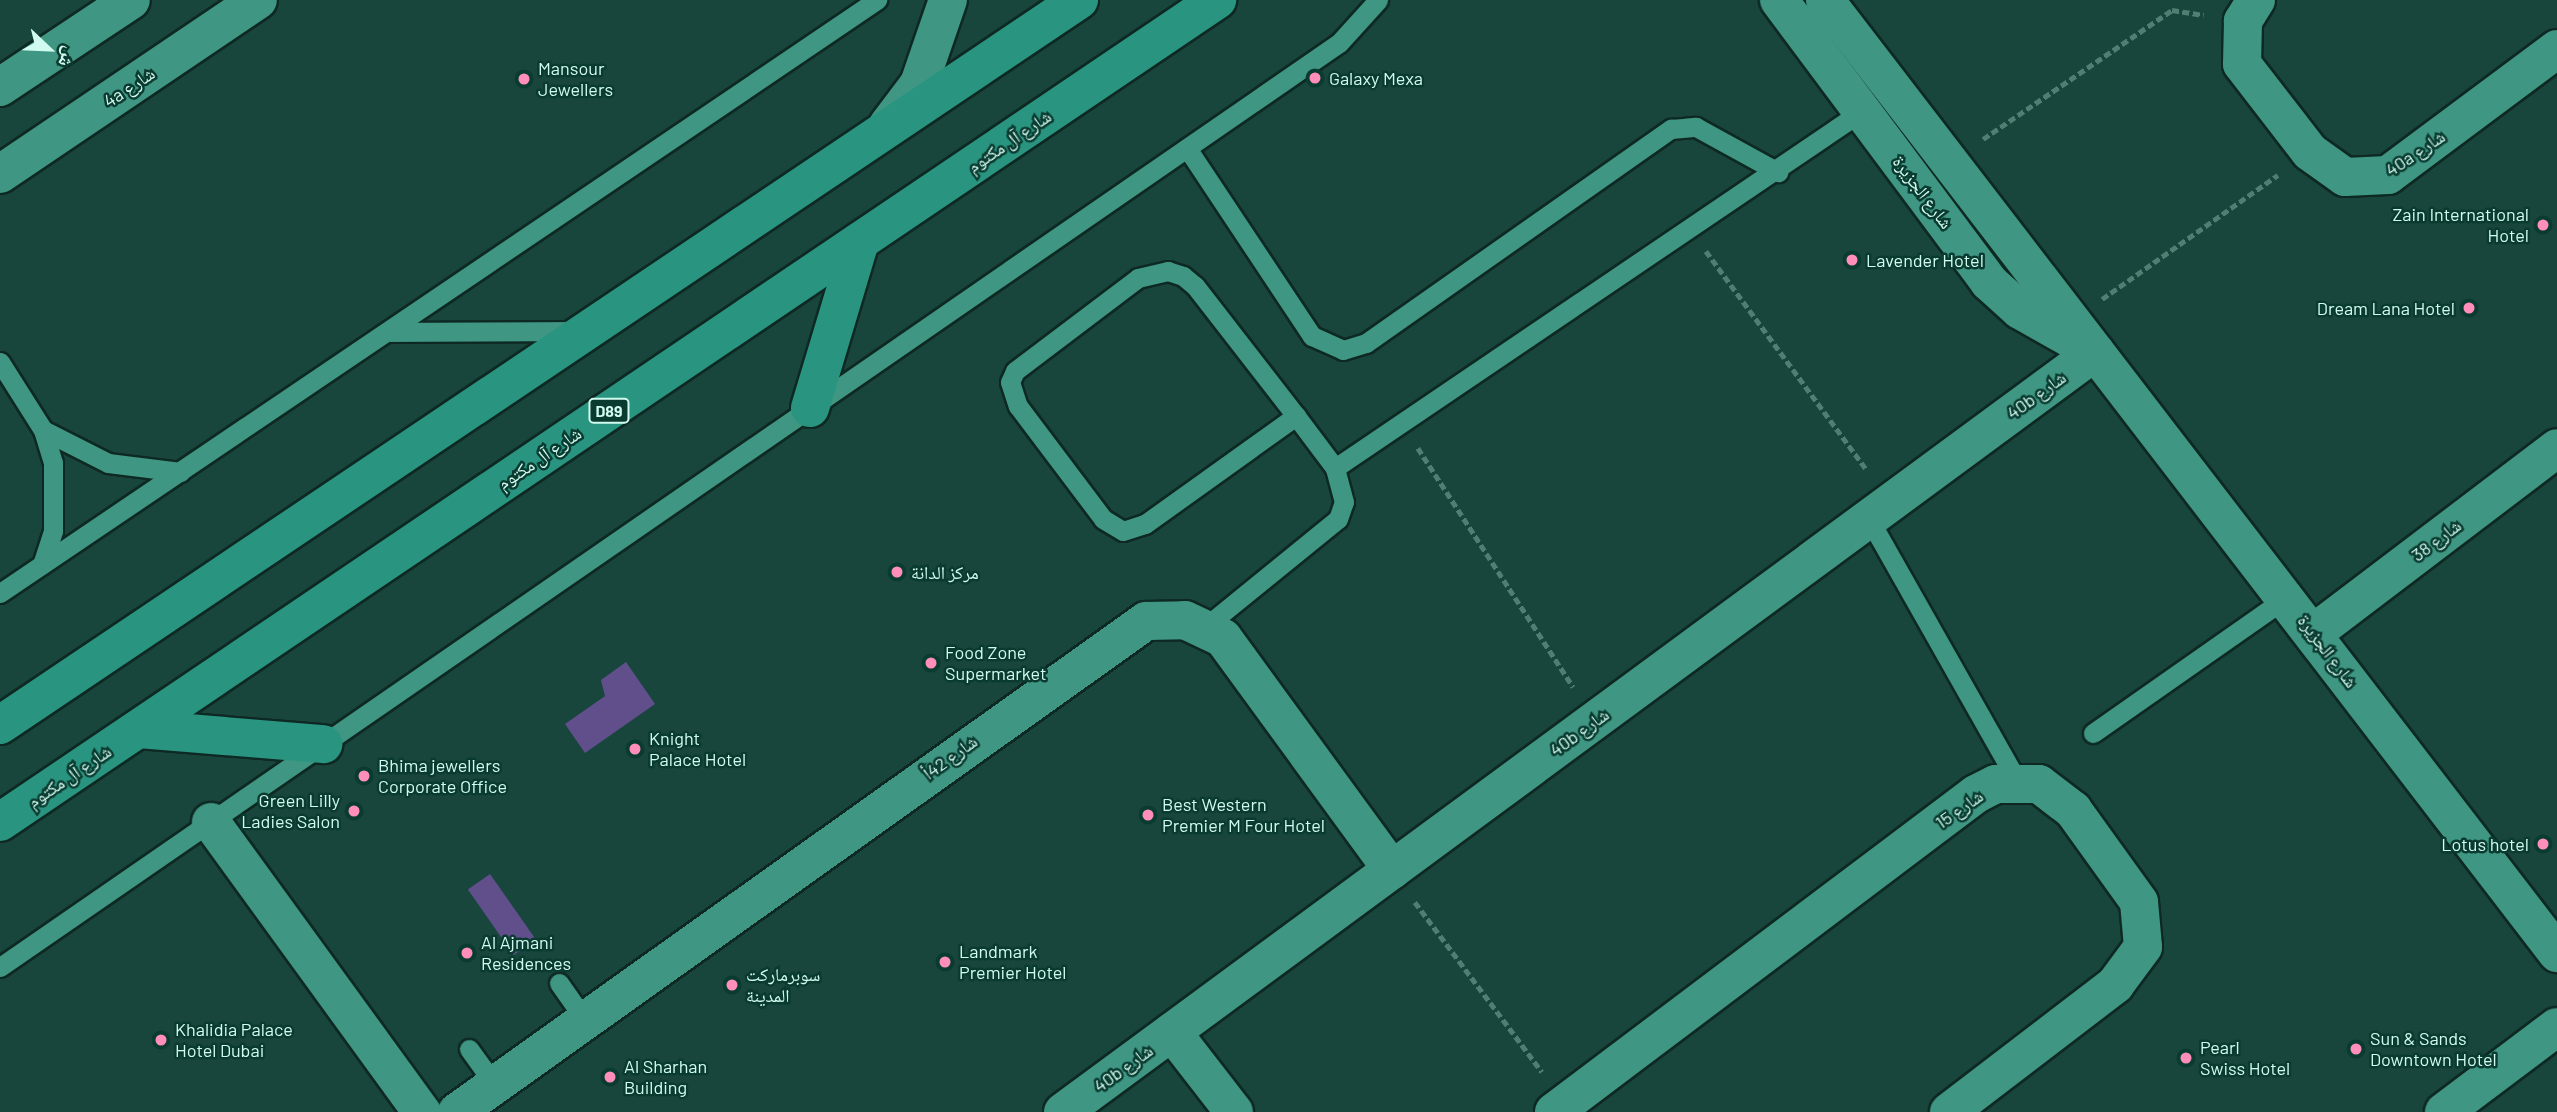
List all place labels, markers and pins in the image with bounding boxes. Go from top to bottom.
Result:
place label: Mansour Jewellers [538,58,613,100]
place label: Galaxy Mexa [1329,67,1423,89]
marker: Galaxy Mexa [1307,70,1323,86]
marker: Mansour Jewellers [516,71,532,87]
place label: Zain International Hotel [2392,204,2529,246]
marker: Zain International Hotel [2535,217,2551,233]
place label: Lavender Hotel [1866,249,1984,271]
marker: Lavender Hotel [1844,252,1860,268]
place label: Dream Lana Hotel [2317,297,2455,319]
marker: Dream Lana Hotel [2461,300,2477,316]
place label: مركز الدانة [911,561,979,583]
marker: مركز الدانة [889,564,905,580]
place label: Food Zone Supermarket [945,642,1046,684]
marker: Food Zone Supermarket [923,655,939,671]
place label: Knight Palace Hotel [649,728,746,770]
marker: Knight Palace Hotel [627,741,643,757]
place label: Bhima jewellers Corporate Office [378,755,507,798]
marker: Bhima jewellers Corporate Office [356,768,372,784]
place label: Green Lilly Ladies Salon [241,790,340,832]
place label: Best Western Premier M Four Hotel [1162,794,1325,836]
marker: Green Lilly Ladies Salon [346,803,362,819]
marker: Best Western Premier M Four Hotel [1140,807,1156,823]
place label: Lotus hotel [2441,833,2529,855]
marker: Lotus hotel [2535,836,2551,852]
place label: Al Ajmani Residences [481,932,571,974]
place label: Landmark Premier Hotel [959,941,1066,984]
marker: Al Ajmani Residences [459,945,475,961]
marker: Landmark Premier Hotel [937,954,953,970]
place label: سوبرماركت المدينة [746,964,820,1006]
marker: سوبرماركت المدينة [724,977,740,993]
place label: Khalidia Palace Hotel Dubai [175,1019,293,1062]
place label: Sun & Sands Downtown Hotel [2370,1028,2497,1070]
marker: Khalidia Palace Hotel Dubai [153,1032,169,1048]
place label: Pearl Swiss Hotel [2200,1037,2290,1080]
marker: Sun & Sands Downtown Hotel [2348,1041,2364,1057]
marker: Pearl Swiss Hotel [2178,1050,2194,1066]
place label: Al Sharhan Building [624,1056,707,1098]
marker: Al Sharhan Building [602,1069,618,1085]

